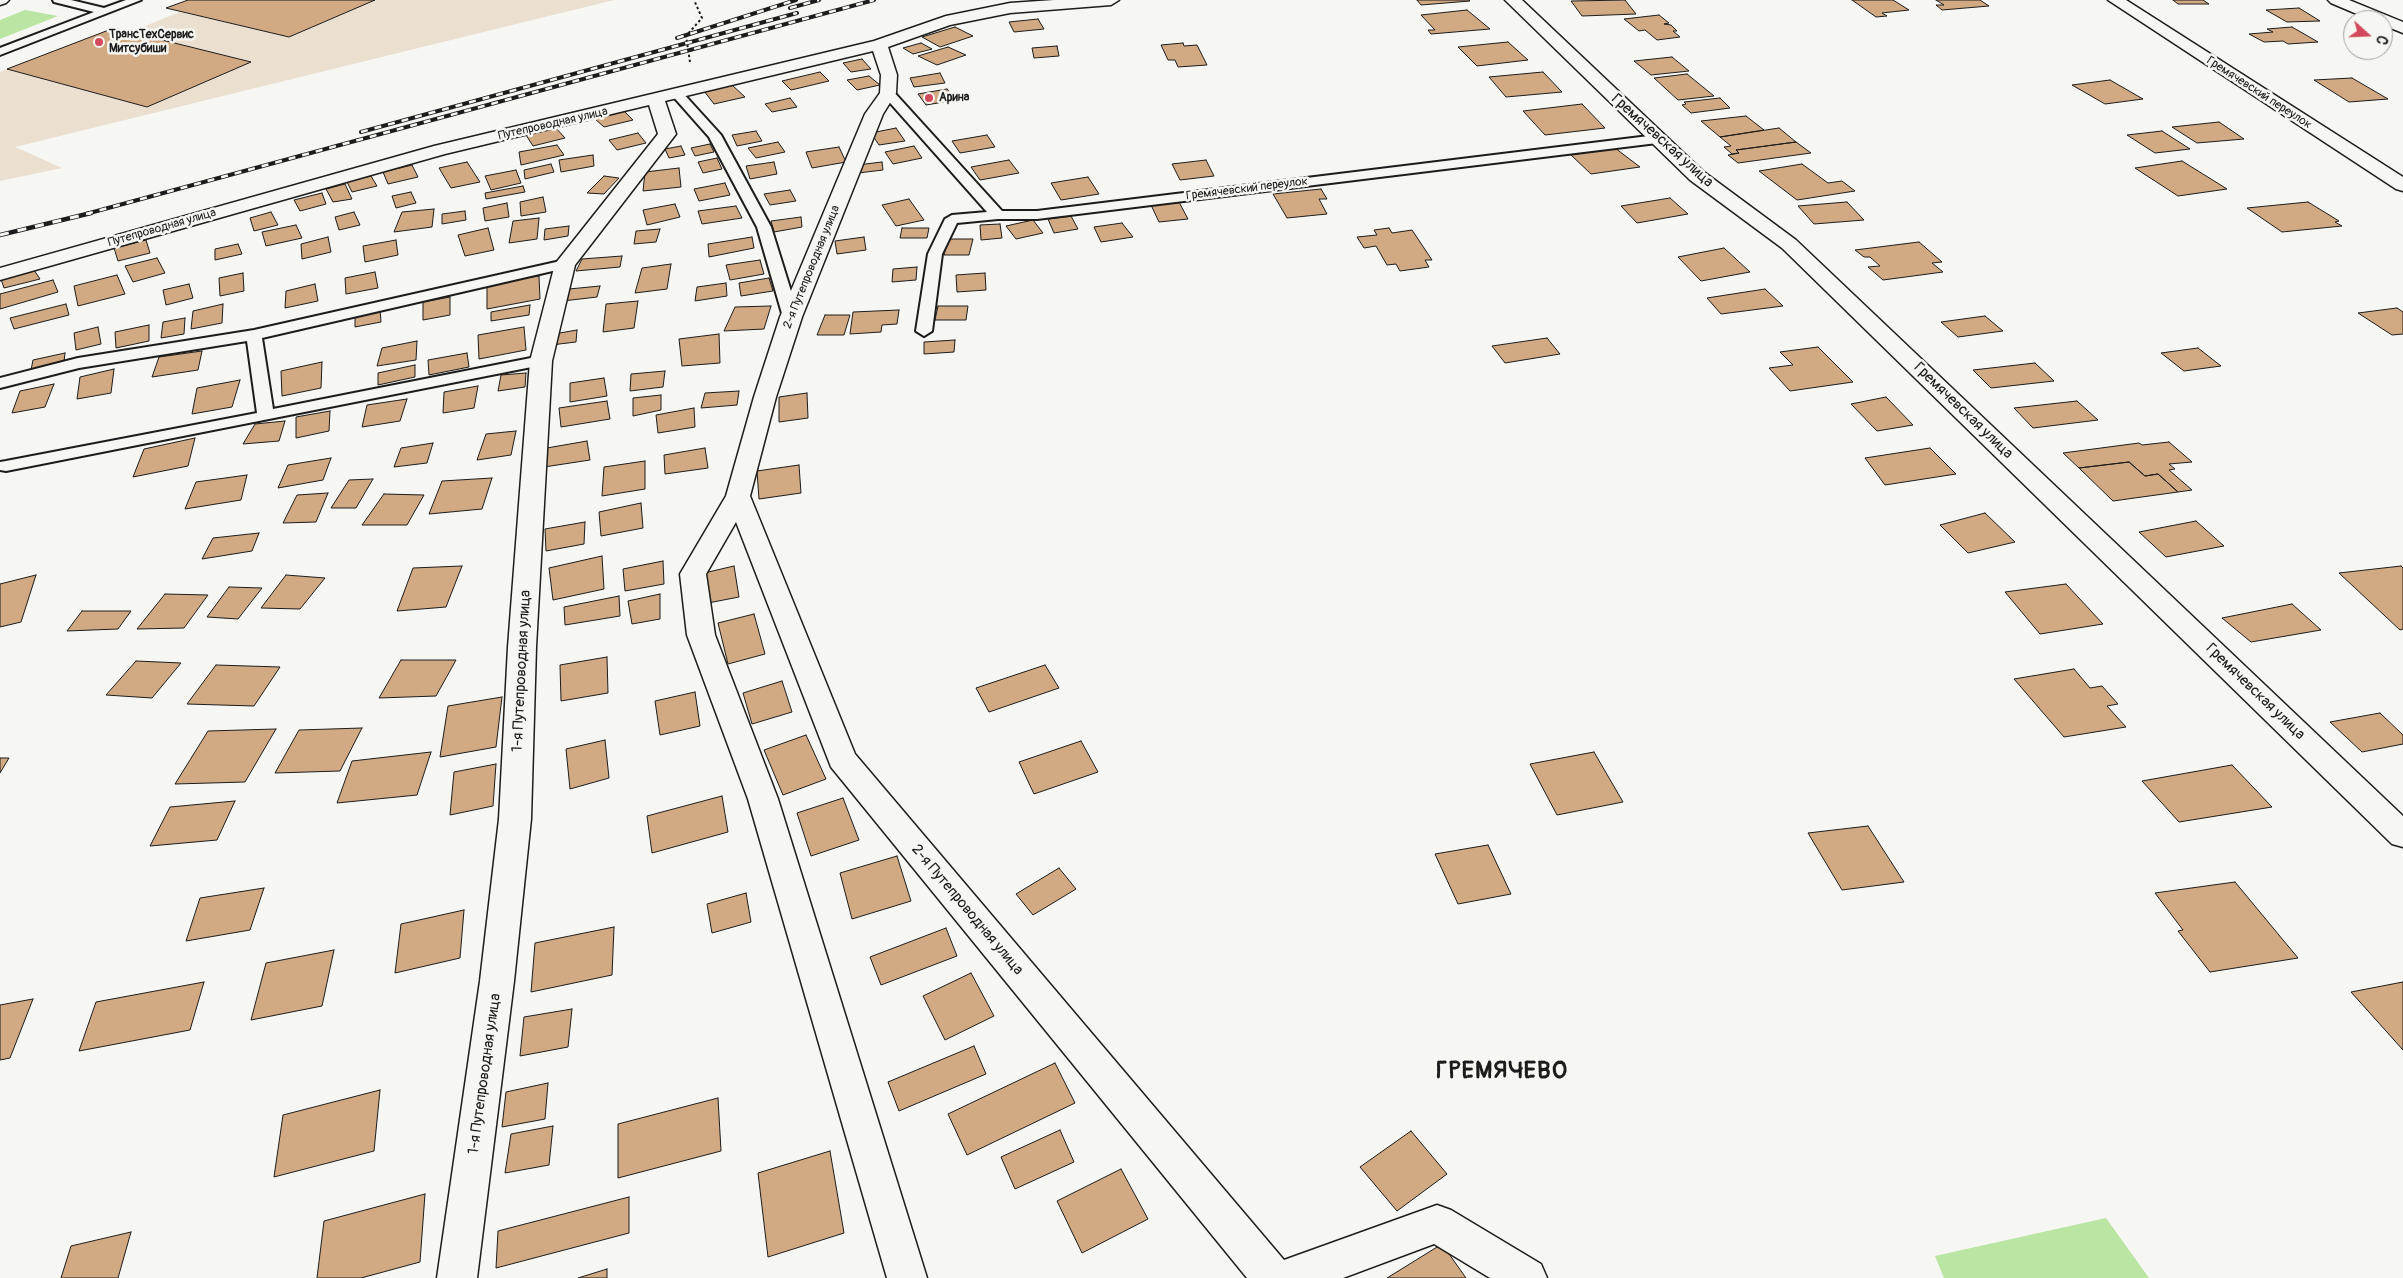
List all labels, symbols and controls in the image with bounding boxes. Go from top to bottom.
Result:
north arrow [2343,10,2393,60]
place label: ТрансТехСервис Митсубиши [109,28,194,56]
text: С [2372,33,2391,47]
marker: ТрансТехСервис Митсубиши [93,36,105,48]
street label: Гремячевский переулок [2204,54,2314,132]
place label: Арина [939,91,969,105]
street label: Гремячевская улица [1607,91,1717,191]
marker: Арина [923,92,935,104]
street label: Путепроводная улица [497,104,609,144]
street label: Гремячевский переулок [1185,174,1309,204]
street label: 2-я Путепроводная улица [781,203,843,331]
street label: Путепроводная улица [106,206,218,250]
street label: Гремячевская улица [1910,359,2016,463]
street label: 1-я Путепроводная улица [509,590,535,752]
street label: Гремячевская улица [2202,640,2308,744]
street label: 2-я Путепроводная улица [907,841,1027,979]
street label: 1-я Путепроводная улица [465,992,505,1156]
district label: ГРЕМЯЧЕВО [1435,1058,1569,1086]

